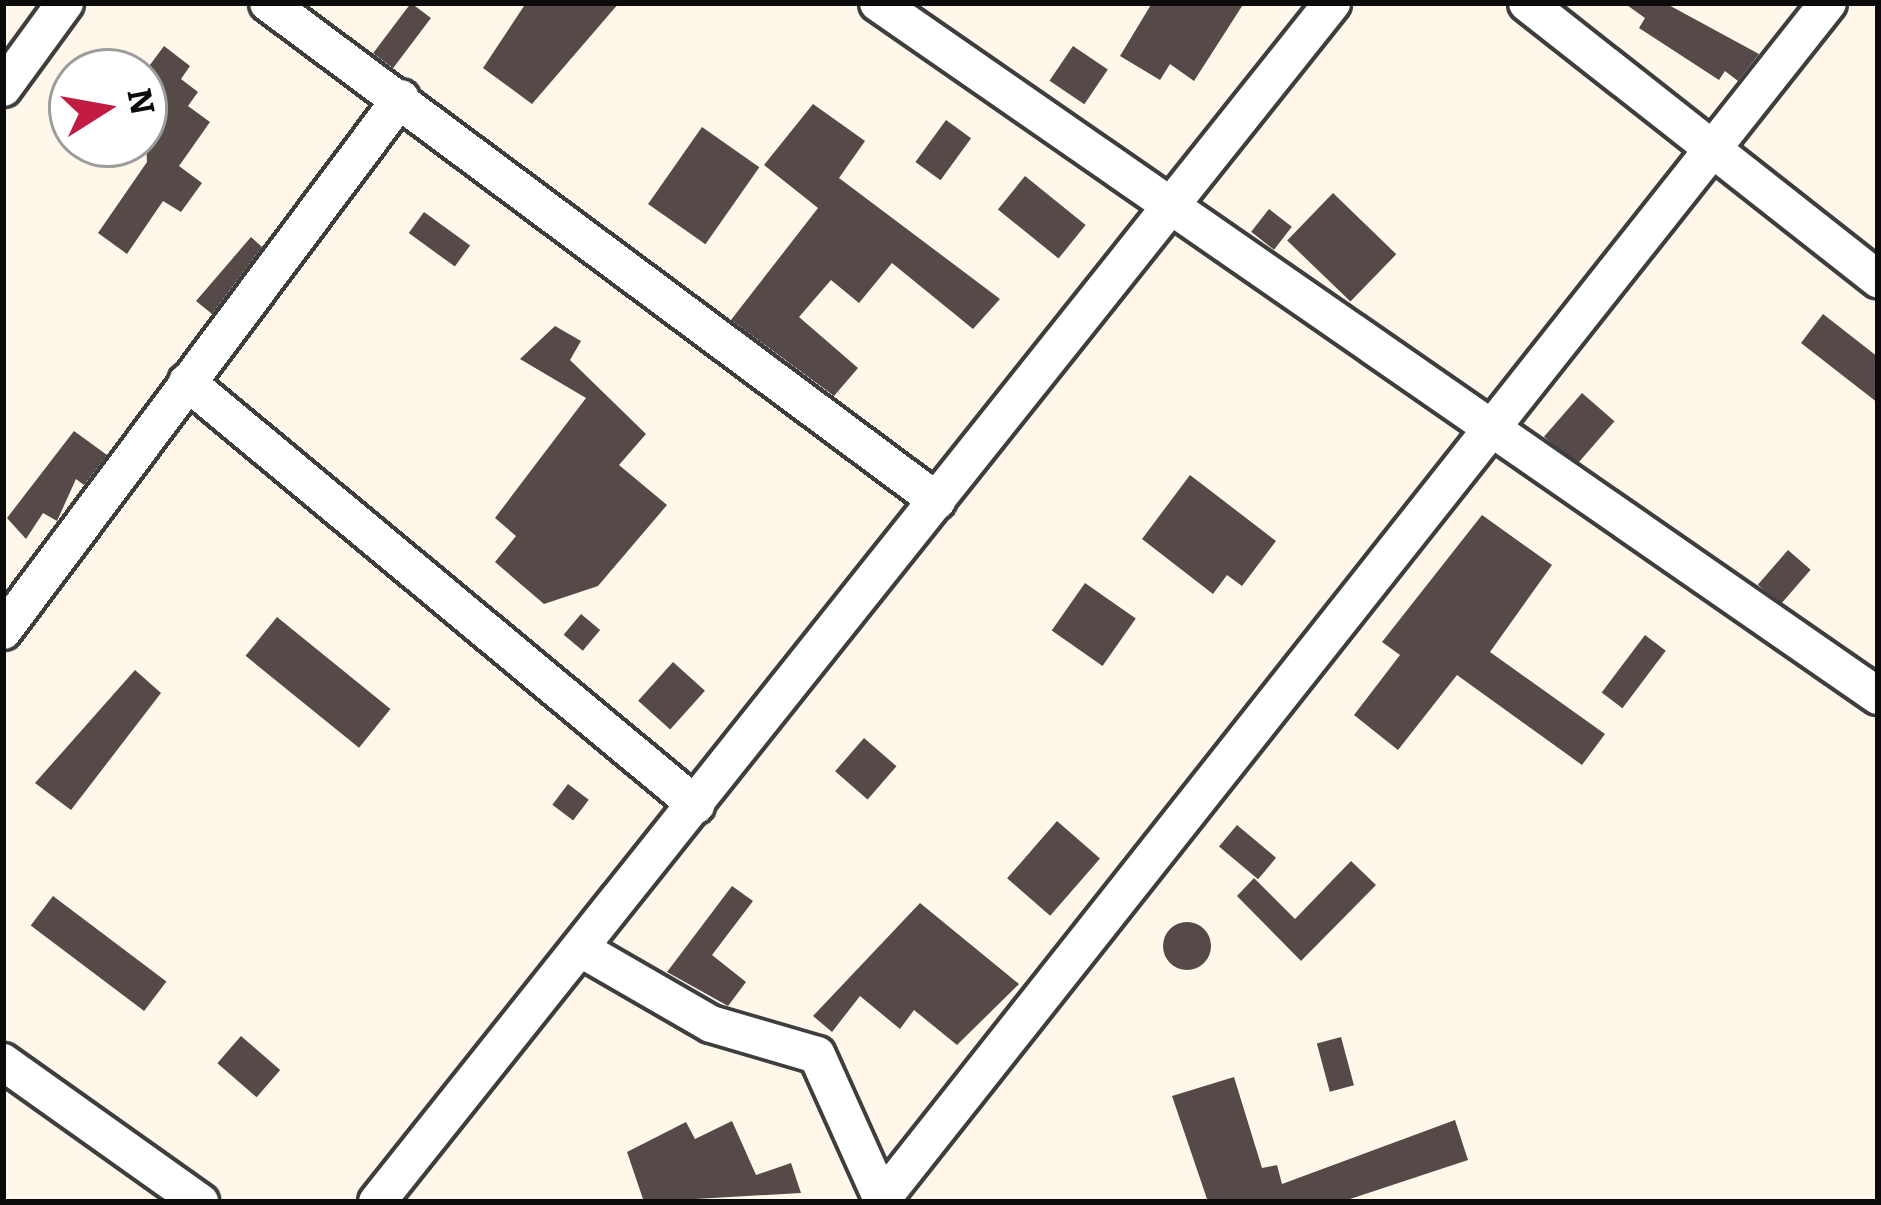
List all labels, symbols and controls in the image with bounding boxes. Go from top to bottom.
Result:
north arrow [48,48,168,168]
text: N [118,85,162,118]

